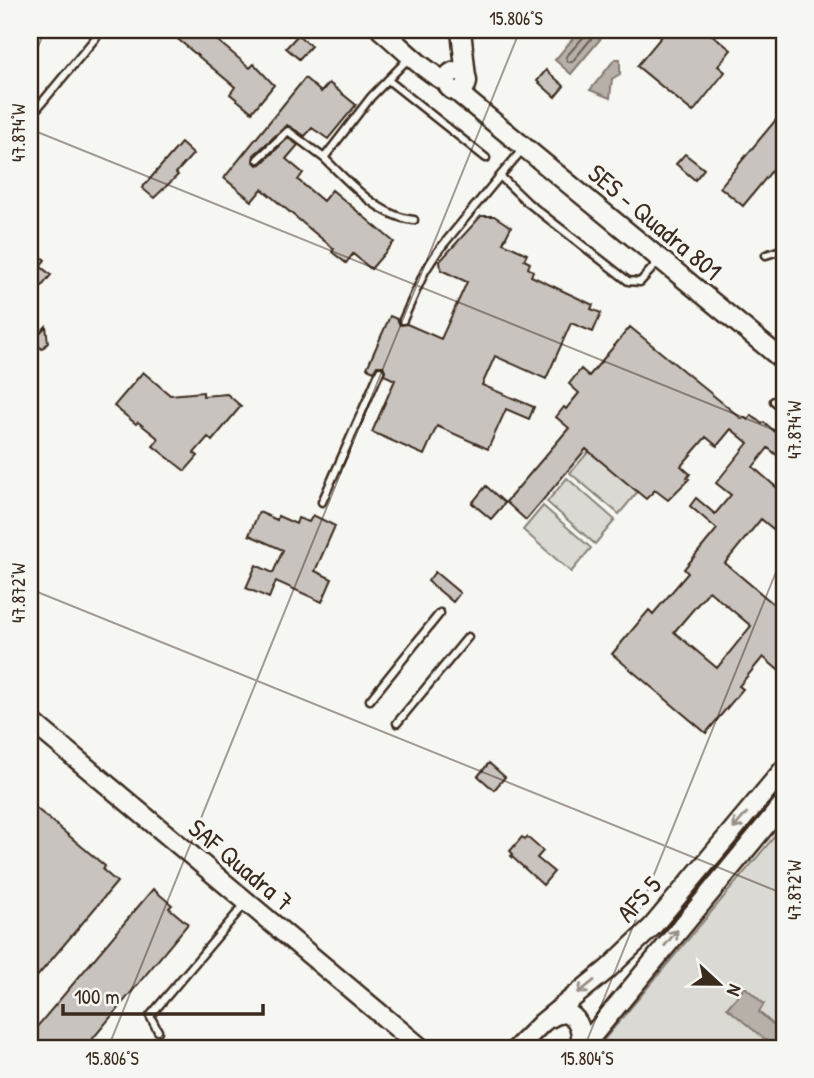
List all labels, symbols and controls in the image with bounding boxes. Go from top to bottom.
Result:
text: 15.806°S [489,6,543,31]
text: 47.874°W [6,104,31,162]
street label: SES - Quadra 801 [581,155,729,288]
text: 47.874°W [782,401,807,459]
text: 47.872°W [6,563,31,623]
street label: SAF Quadra 7 [181,810,301,919]
one-way arrow [733,812,749,830]
text: 47.872°W [782,860,807,920]
street label: AFS 5 [608,868,669,929]
one-way arrow [663,930,679,948]
north arrow [684,948,754,1018]
scale bar [63,973,262,1017]
one-way arrow [577,979,595,995]
text: N [721,981,749,1000]
text: 100 m [74,982,120,1011]
text: 15.806°S [85,1046,139,1071]
text: 15.804°S [560,1046,614,1071]

